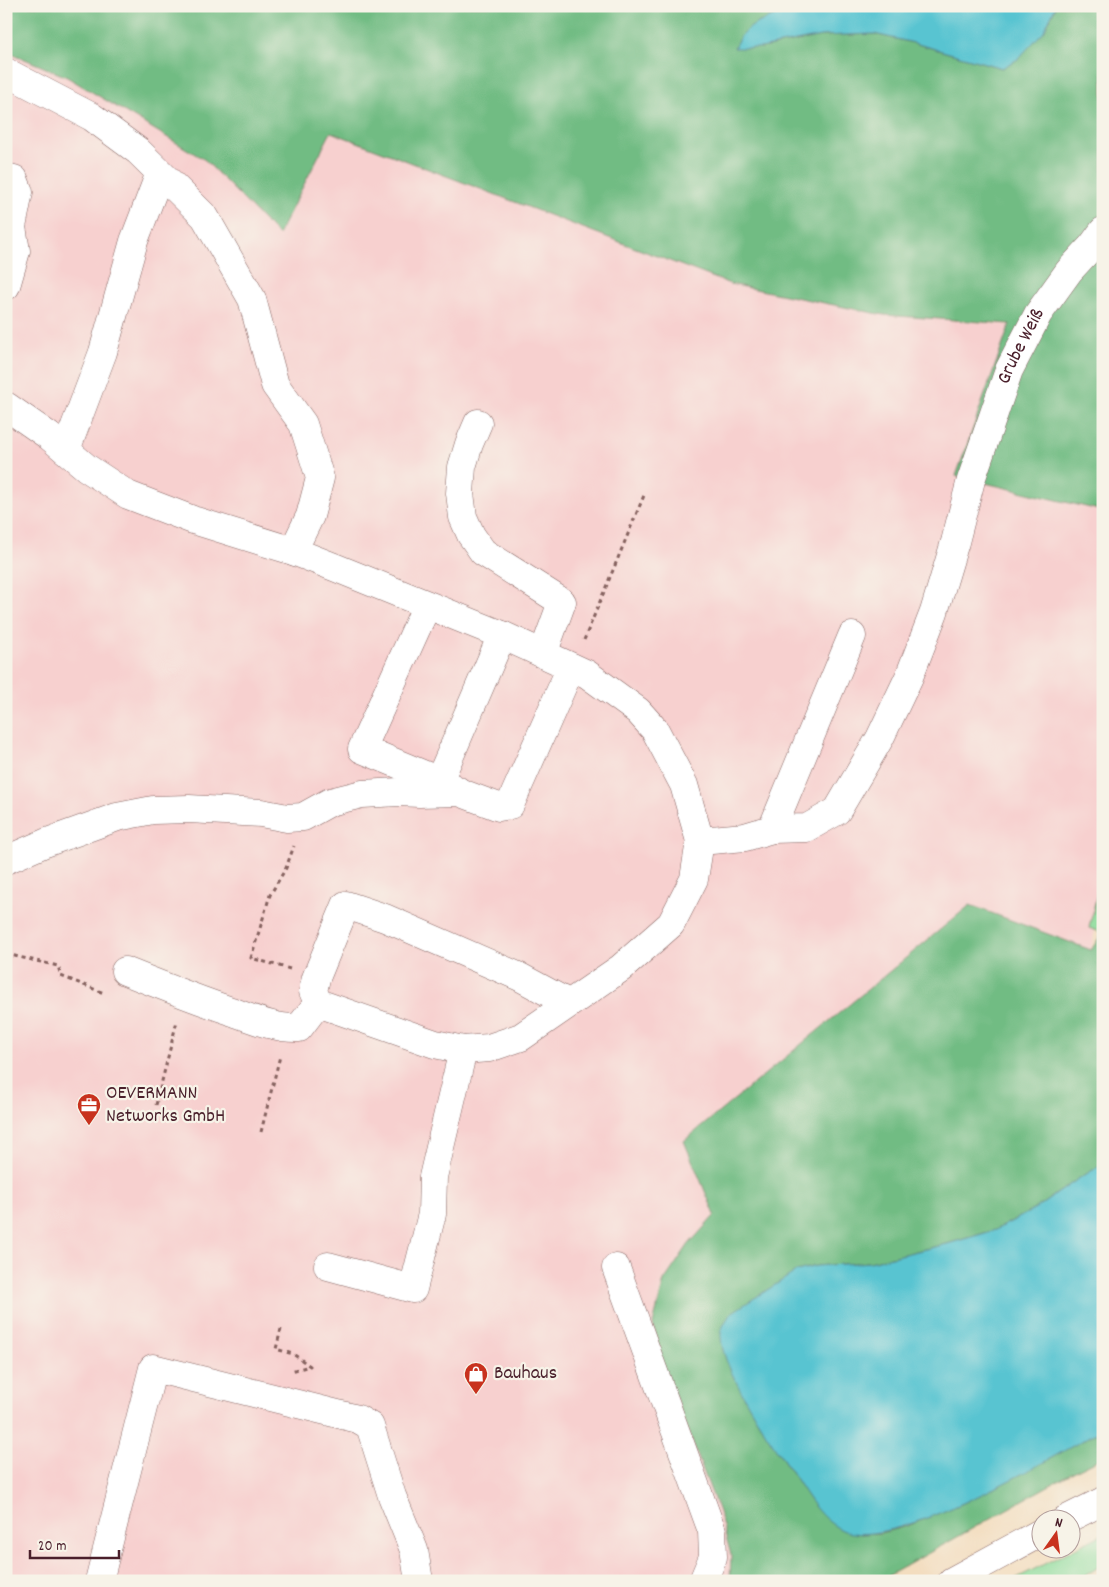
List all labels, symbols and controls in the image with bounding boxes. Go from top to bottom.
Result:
street label: Grube Weiß [991,303,1053,388]
place label: OEVERMANN Networks GmbH [106,1080,225,1131]
office icon: OEVERMANN Networks GmbH [76,1092,102,1126]
place label: Bauhaus [494,1360,557,1388]
shop icon: Bauhaus [463,1361,489,1395]
north arrow [1032,1510,1082,1560]
text: N [1053,1513,1065,1534]
scale bar [30,1527,119,1559]
text: 20 m [38,1536,66,1558]

